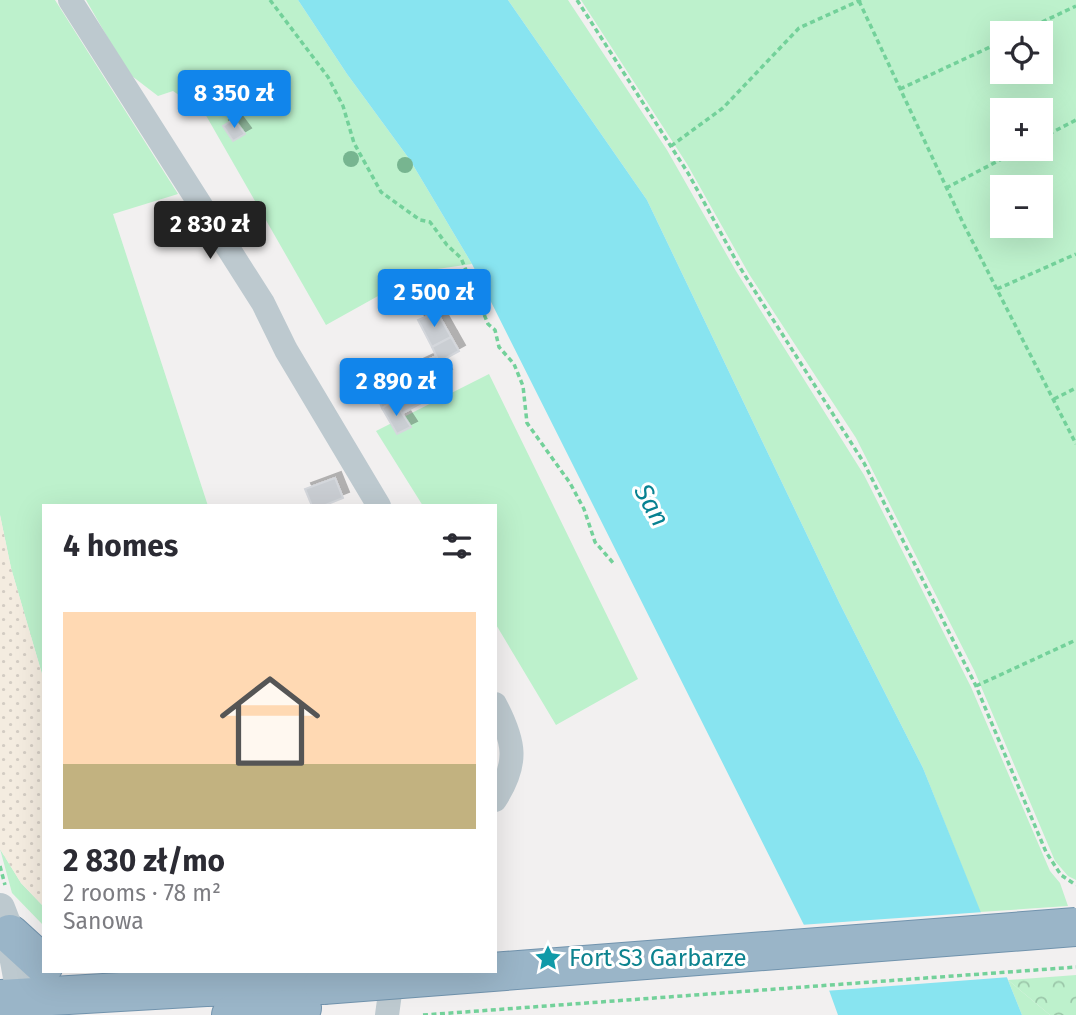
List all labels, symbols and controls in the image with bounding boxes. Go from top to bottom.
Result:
map controls [990,21,1053,238]
button: locate [990,21,1053,84]
pin: 8 350 zł [162,71,306,130]
text: 8 350 zł [194,79,274,107]
button: + [990,98,1053,161]
button: − [990,175,1053,238]
pin: 2 830 zł [138,202,282,261]
text: 2 830 zł [170,210,250,238]
pin: 2 500 zł [362,270,506,329]
text: 2 500 zł [394,278,474,306]
pin: 2 890 zł [324,358,468,418]
text: 2 890 zł [356,367,436,395]
water label: San [627,478,676,532]
icon: filters [438,527,476,565]
text: 4 homes [63,528,178,564]
icon: home [207,658,333,784]
text: 2 830 zł/mo [63,843,225,879]
text: 2 rooms · 78 m² [63,879,221,907]
text: Sanowa [63,907,144,935]
place icon: Fort S3 Garbarze [533,943,563,973]
place label: Fort S3 Garbarze [569,944,747,972]

